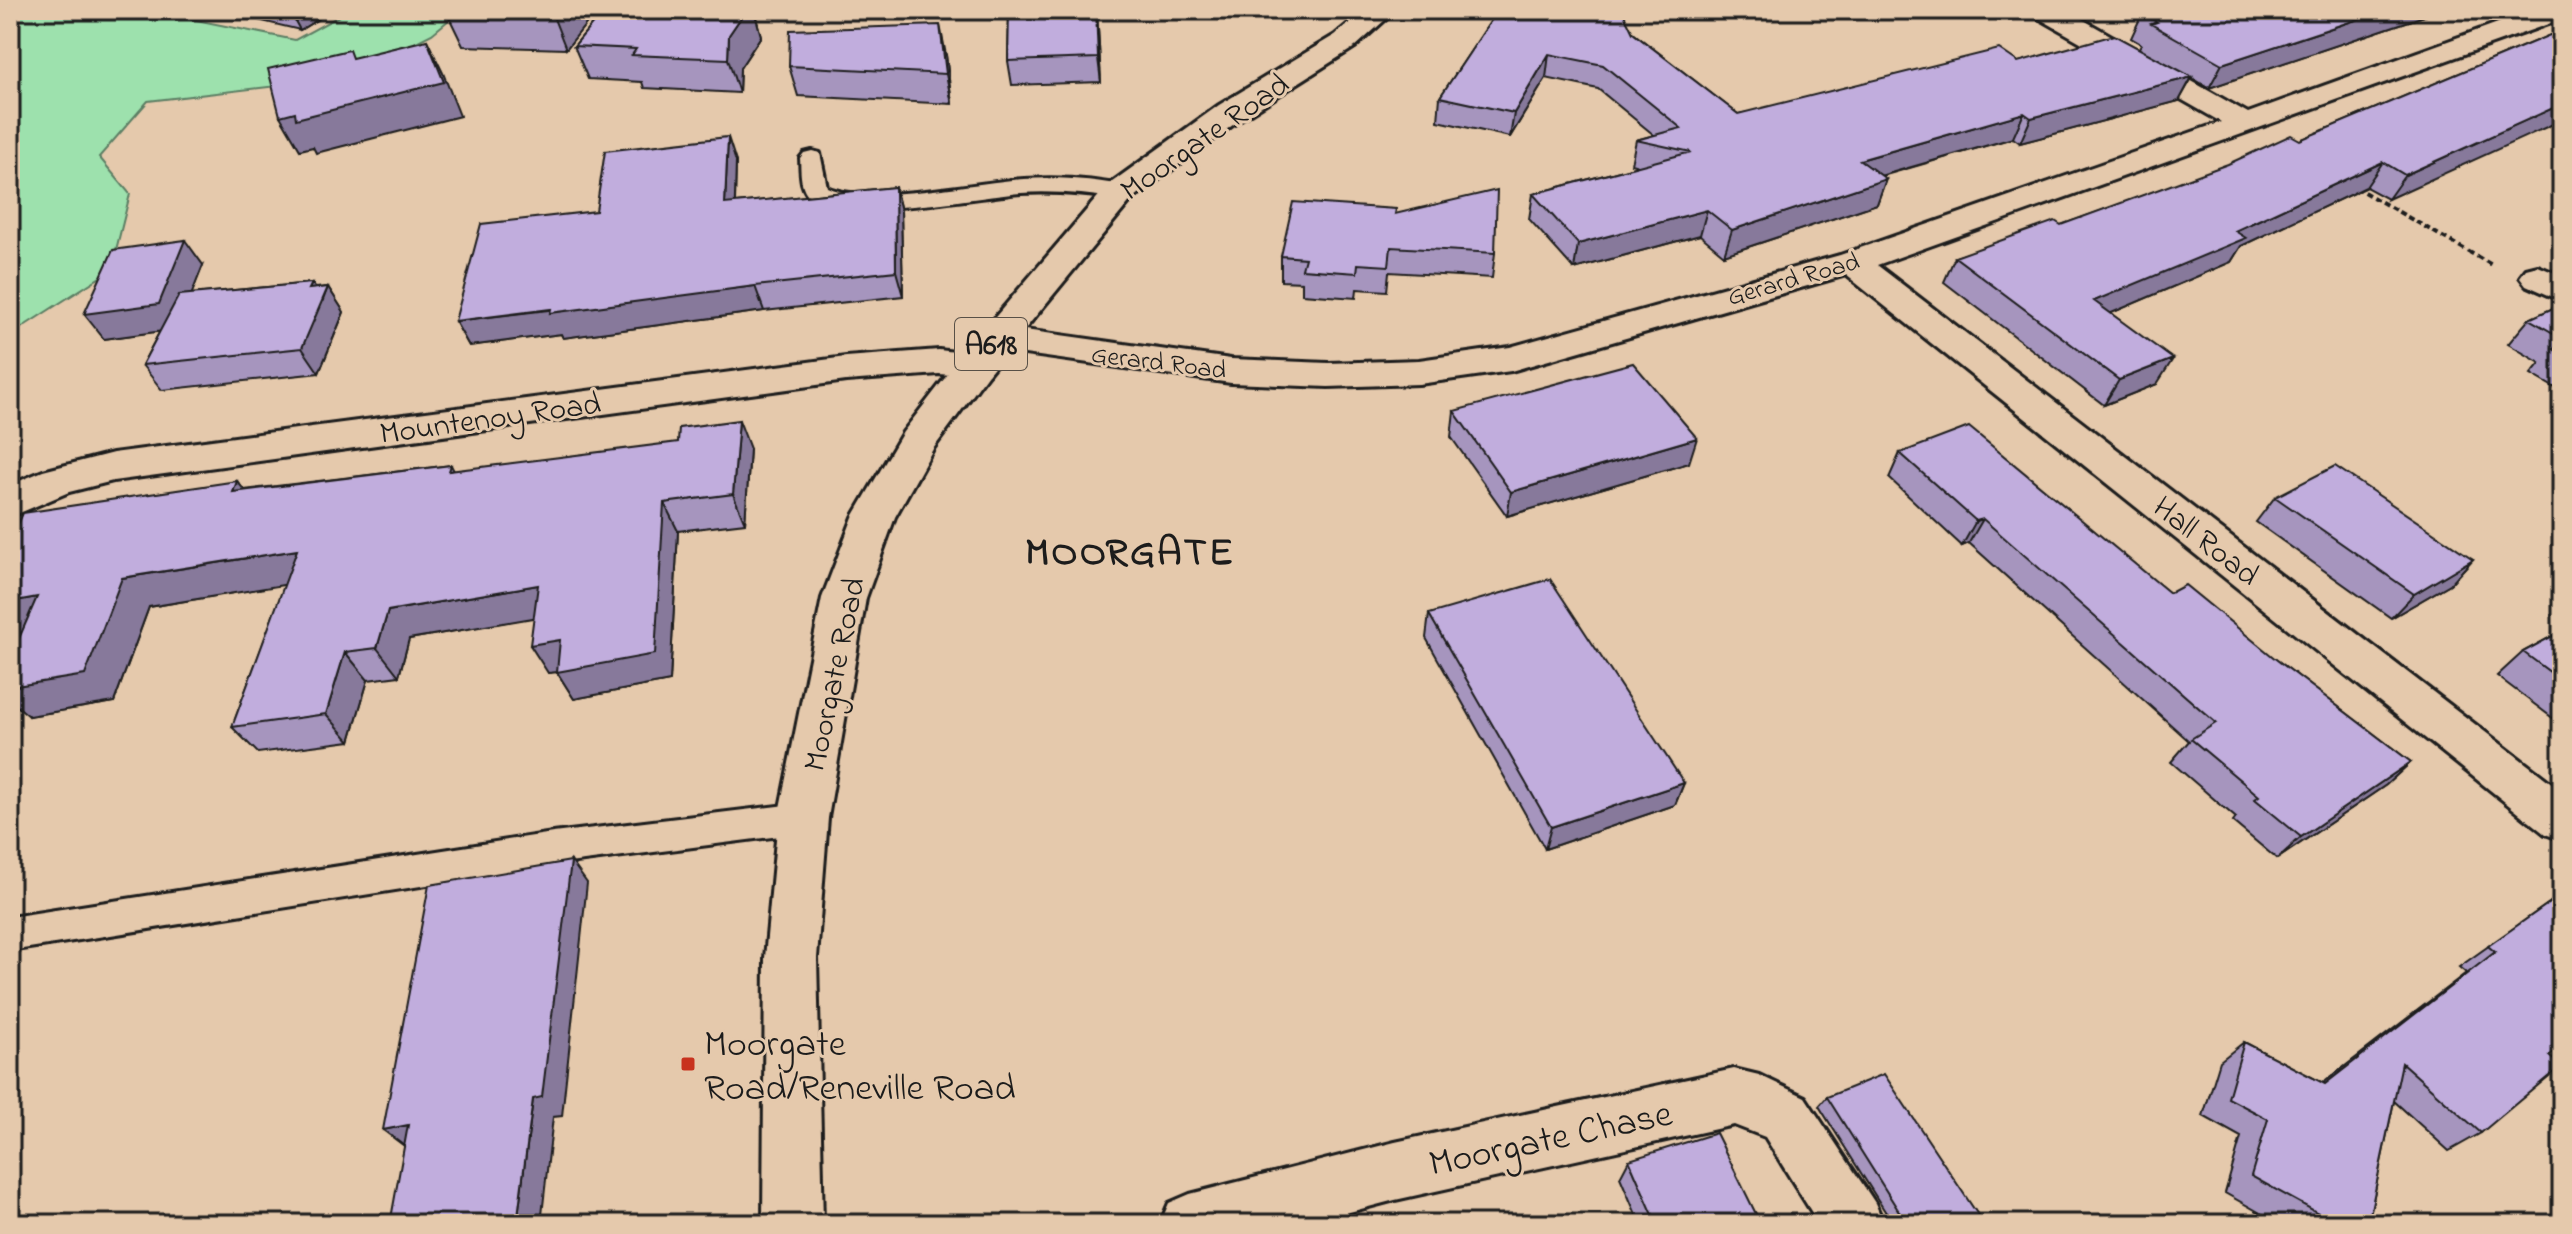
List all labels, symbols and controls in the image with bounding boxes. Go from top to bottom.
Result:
street label: Moorgate Road [1112,63,1300,215]
street label: Gerard Road [1723,244,1865,318]
road number: A618 [955,318,1027,370]
street label: Gerard Road [1089,337,1229,391]
street label: Mountenoy Road [377,382,604,459]
street label: Hall Road [2141,486,2268,600]
district label: MOORGATE [1025,525,1235,584]
street label: Moorgate Road [793,573,880,776]
place label: Moorgate Road/Reneville Road [704,1018,1016,1118]
marker: Moorgate Road/Reneville Road [679,1055,697,1073]
street label: Moorgate Chase [1424,1088,1678,1194]

